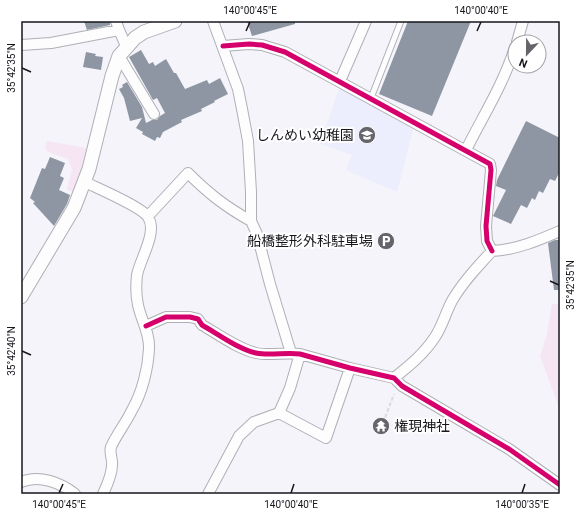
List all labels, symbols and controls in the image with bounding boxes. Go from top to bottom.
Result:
text: 140°00'45"E [223,5,277,16]
text: 140°00'40"E [454,5,508,16]
north arrow [507,34,547,74]
text: 35°42'35"N [6,43,17,93]
text: N [517,55,529,70]
school or university icon: しんめい幼稚園 [357,125,377,145]
place label: しんめい幼稚園 [256,127,354,143]
parking icon: 船橋整形外科駐車場 [376,231,396,251]
place label: 船橋整形外科駐車場 [247,233,373,249]
text: 35°42'35"N [565,260,576,310]
text: 35°42'40"N [6,326,17,376]
temple icon: 権現神社 [371,416,391,436]
place label: 権現神社 [394,418,450,434]
text: 140°00'45"E [32,499,86,510]
text: 140°00'40"E [264,499,318,510]
text: 140°00'35"E [495,499,549,510]

